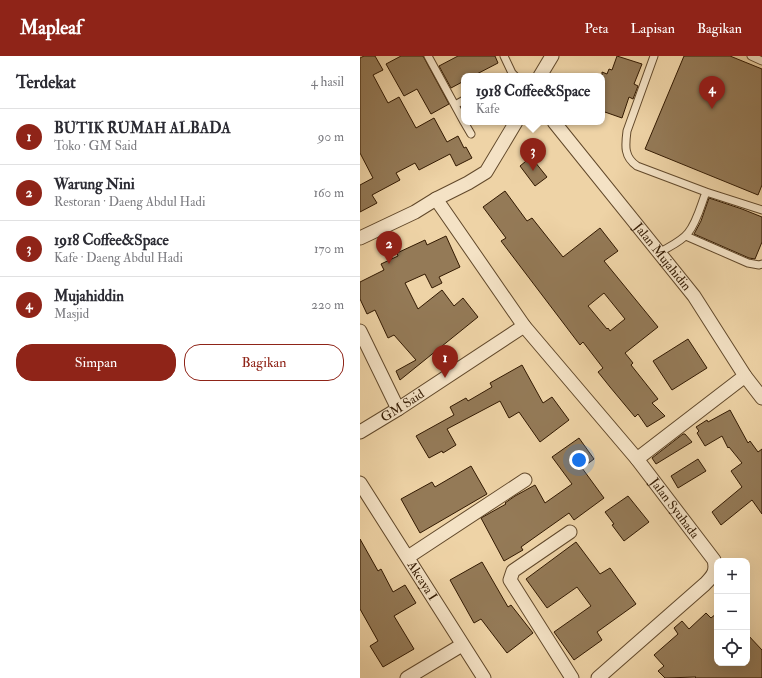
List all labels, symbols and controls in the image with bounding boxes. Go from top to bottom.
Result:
text: Mapleaf [20,16,82,40]
text: Peta [585,20,608,37]
text: Lapisan [630,20,675,37]
text: Bagikan [697,20,742,37]
text: Terdekat [16,72,76,93]
popup [461,73,605,125]
text: 4 hasil [311,74,344,90]
pin: 4 [699,76,725,109]
text: 1918 Coffee&Space [476,82,590,101]
text: Kafe [476,101,500,117]
text: BUTIK RUMAH ALBADA [54,119,231,138]
text: 1 [27,129,31,145]
text: 90 m [318,129,344,145]
text: Toko · GM Said [54,138,137,154]
pin: 3 [520,138,546,171]
text: Warung Nini [54,175,135,194]
text: 2 [26,185,32,201]
text: 160 m [313,185,344,201]
text: Restoran · Daeng Abdul Hadi [54,194,205,210]
street label: Jalan Mujahidin [630,219,695,294]
text: 1918 Coffee&Space [54,231,169,250]
pin: 2 [376,231,402,264]
text: 3 [27,241,32,257]
text: 170 m [314,241,344,257]
text: Kafe · Daeng Abdul Hadi [54,250,183,266]
text: Mujahiddin [54,287,124,306]
text: 4 [25,297,33,313]
text: 220 m [311,297,344,313]
text: Masjid [54,306,89,322]
button: Simpan [16,344,176,381]
button: Bagikan [184,344,344,381]
pin: 1 [432,345,458,378]
street label: GM Said [378,386,428,426]
your location [569,450,589,470]
street label: Jalan Syuhada [646,474,703,542]
street label: Akcaya I [403,557,441,604]
map controls [714,558,750,666]
button: + [714,558,750,594]
button: − [714,594,750,630]
button: locate [714,630,750,666]

